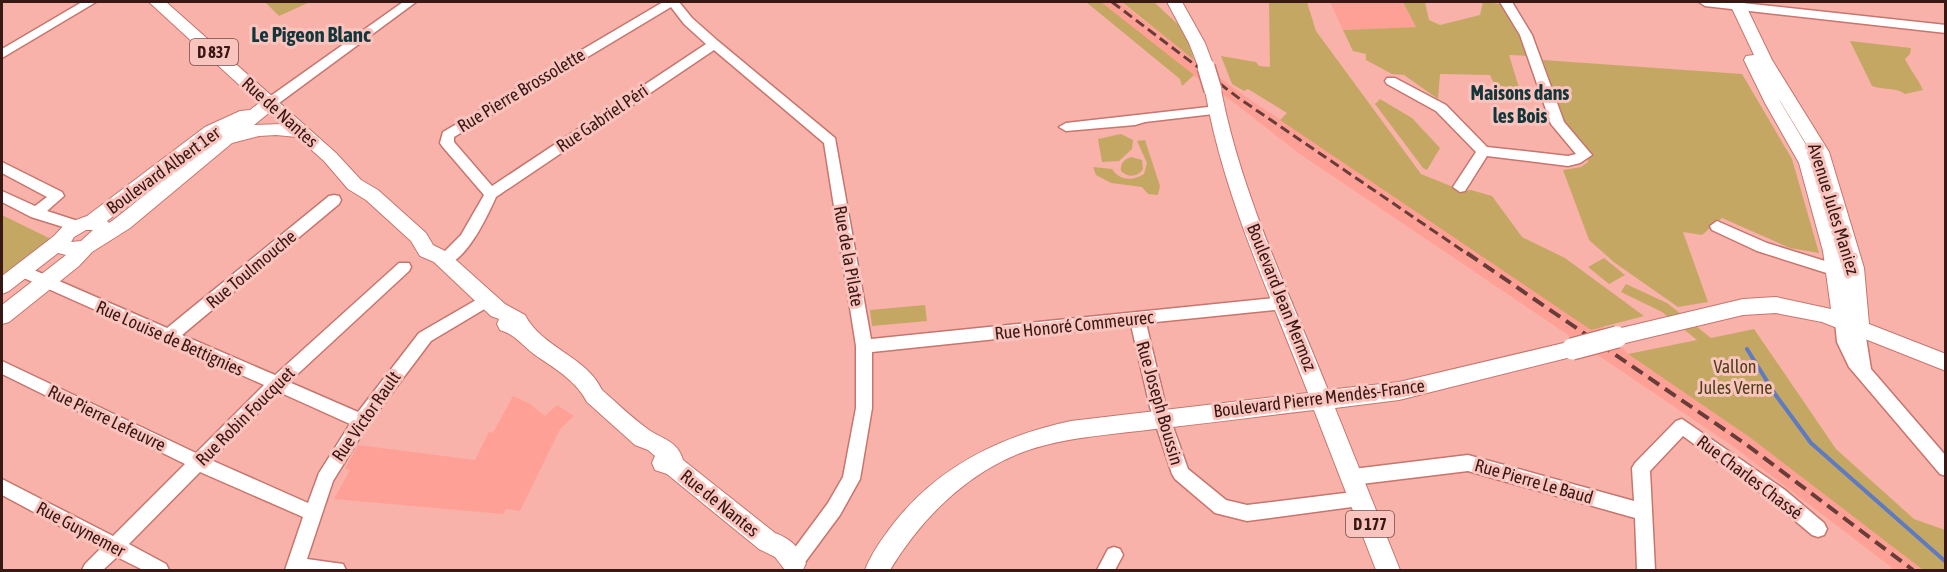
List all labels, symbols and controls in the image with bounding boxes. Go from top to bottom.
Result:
district label: Le Pigeon Blanc [251,22,371,46]
road number: D 837 [190,39,238,65]
street label: Rue Pierre Brossolette [453,44,589,136]
street label: Rue de Nantes [238,72,322,152]
street label: Rue Gabriel Péri [552,80,652,156]
district label: Maisons dans les Bois [1471,81,1569,127]
street label: Boulevard Albert 1er [102,121,224,218]
street label: Avenue Jules Maniez [1804,141,1864,278]
street label: Rue de la Pilate [830,204,868,308]
street label: Boulevard Jean Mermoz [1243,220,1321,374]
street label: Rue Toulmouche [202,225,300,313]
street label: Rue Louise de Bettignies [93,296,247,380]
street label: Rue Honoré Commeurec [993,306,1155,344]
street label: Rue Joseph Boussin [1132,339,1188,467]
park label: Vallon Jules Verne [1698,356,1772,398]
street label: Rue Robin Foucquet [191,362,299,470]
street label: Rue Victor Rault [327,367,405,465]
street label: Boulevard Pierre Mendès-France [1212,375,1426,421]
street label: Rue Pierre Lefeuvre [45,380,169,456]
street label: Rue Charles Chassé [1693,431,1807,523]
street label: Rue Pierre Le Baud [1472,454,1596,508]
street label: Rue de Nantes [677,465,763,541]
street label: Rue Guynemer [33,497,130,561]
road number: D 177 [1346,511,1394,537]

